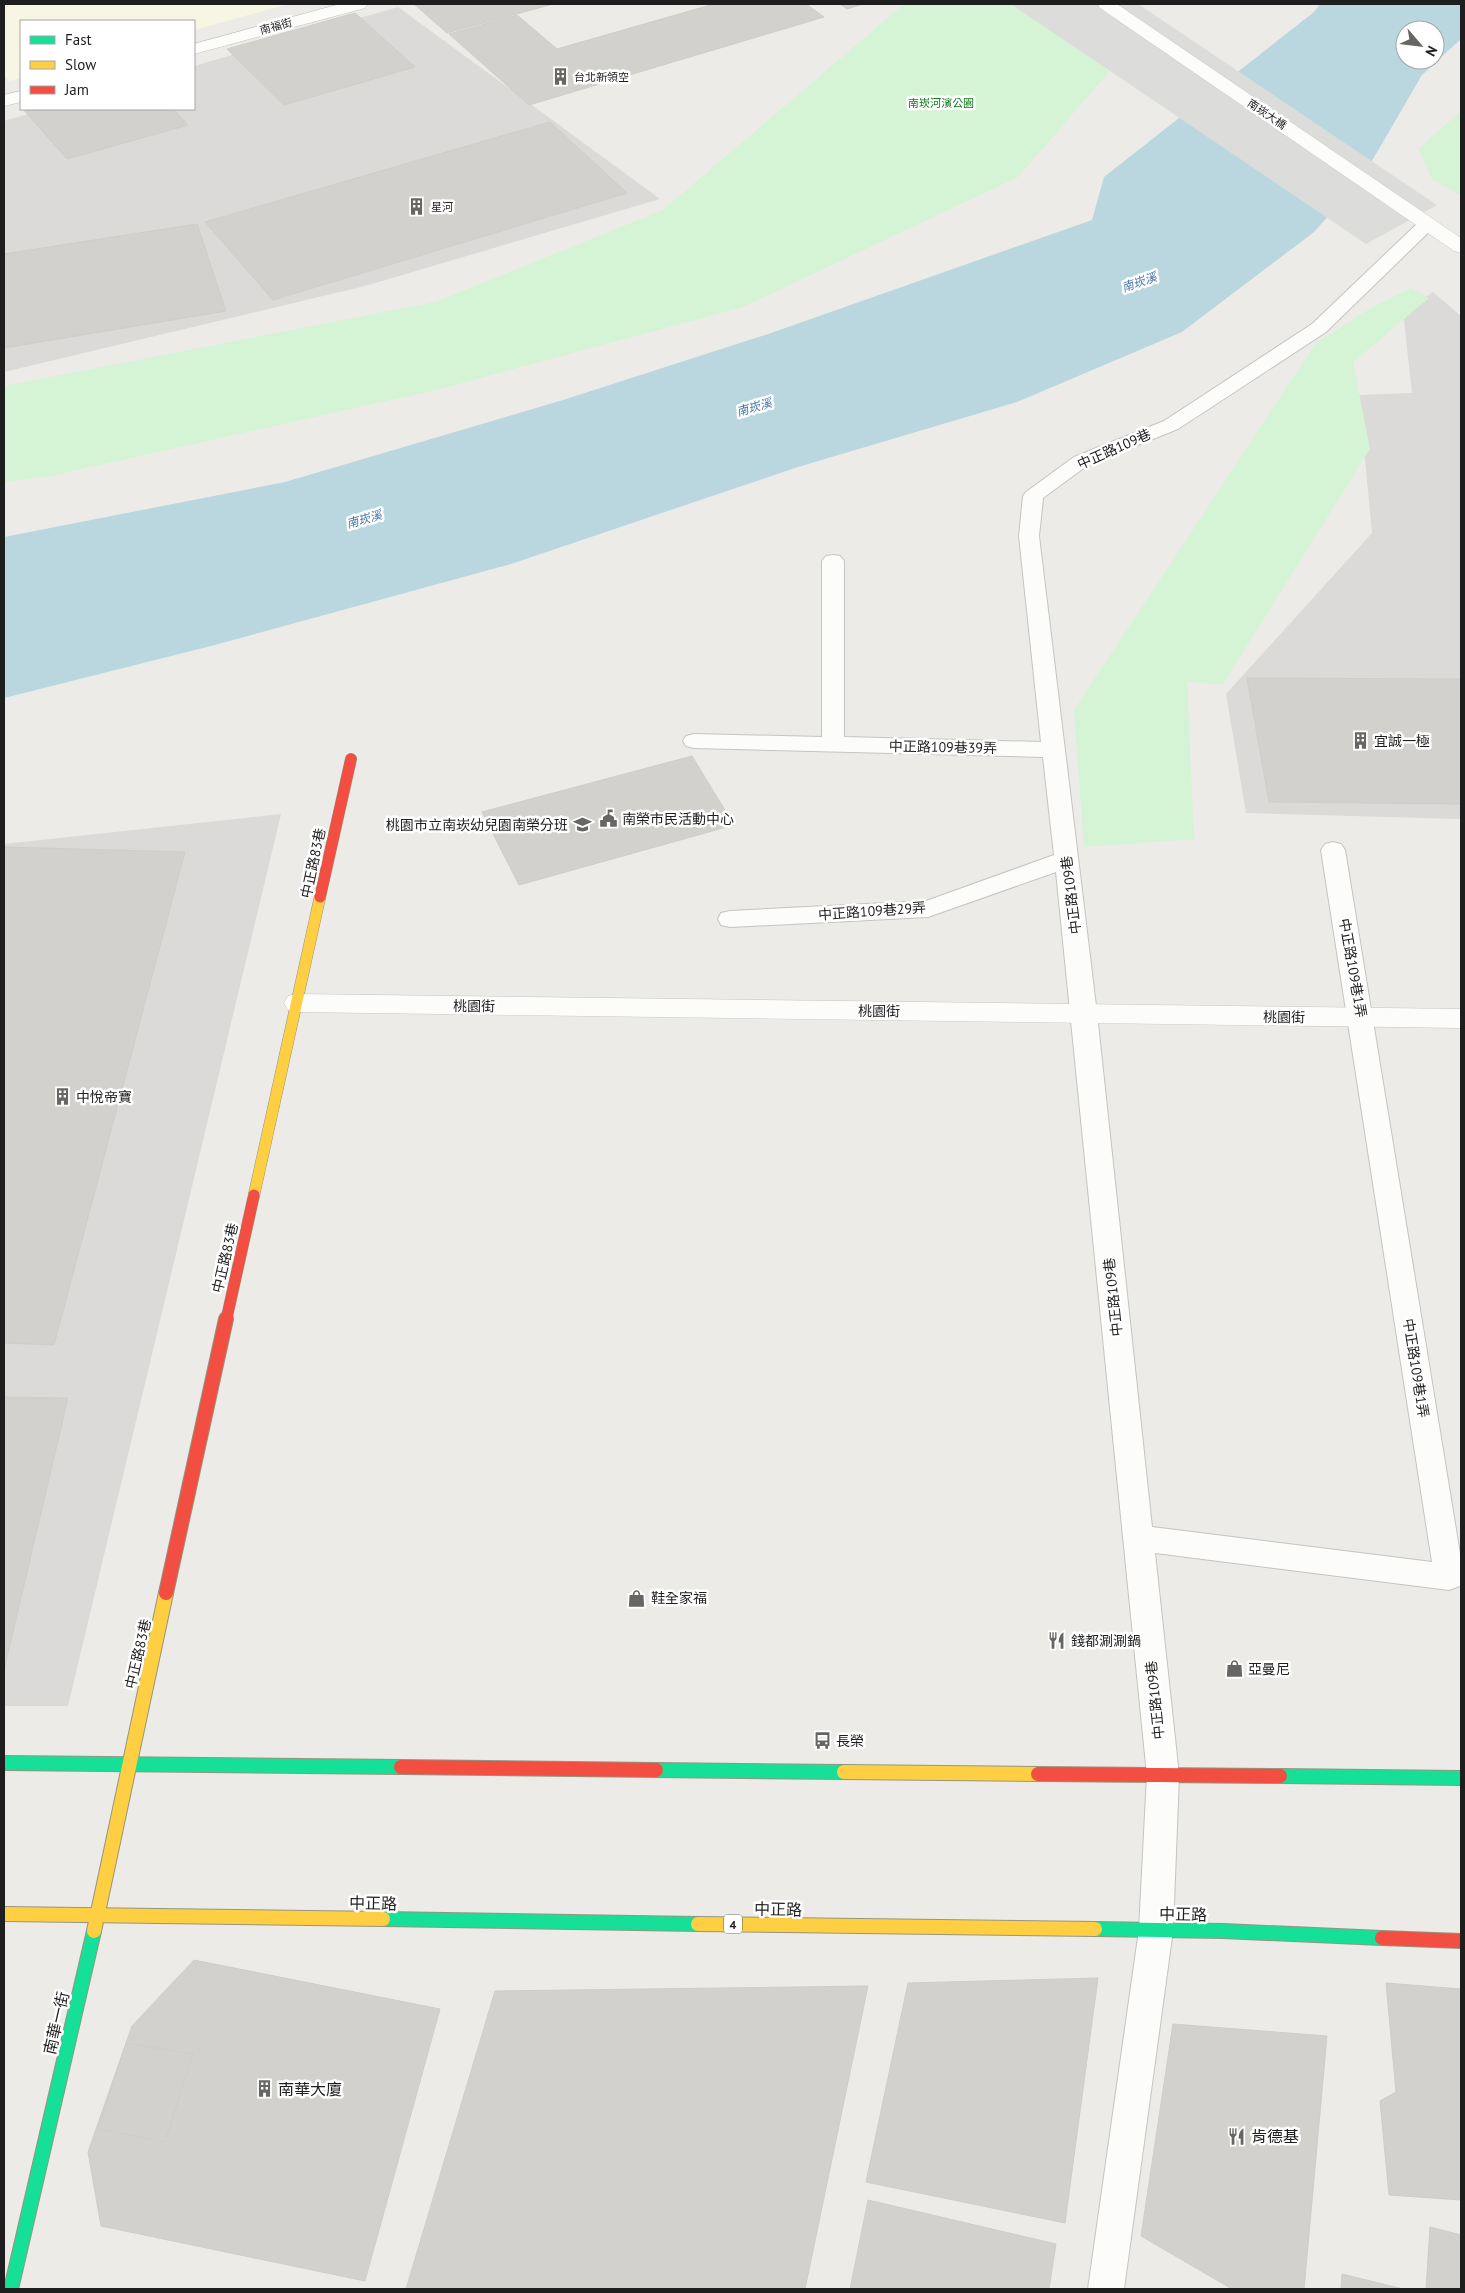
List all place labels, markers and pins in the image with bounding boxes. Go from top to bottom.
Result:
building icon: 台北新領空 [550,67,570,87]
place label: 台北新領空 [574,70,629,84]
building icon: 星河 [407,197,427,217]
place label: 星河 [431,200,453,214]
building icon: 宜誠一極 [1350,731,1370,751]
place label: 宜誠一極 [1374,732,1430,750]
public building icon: 南榮市民活動中心 [598,809,618,829]
place label: 南榮市民活動中心 [622,810,734,828]
school or university icon: 桃園市立南崁幼兒園南榮分班 [572,815,592,835]
place label: 桃園市立南崁幼兒園南榮分班 [386,816,568,834]
building icon: 中悅帝寶 [52,1087,72,1107]
place label: 中悅帝寶 [76,1088,132,1106]
shop icon: 鞋全家福 [627,1588,647,1608]
place label: 鞋全家福 [651,1589,707,1607]
restaurant icon: 錢都涮涮鍋 [1047,1631,1067,1651]
place label: 錢都涮涮鍋 [1071,1632,1141,1650]
shop icon: 亞曼尼 [1224,1659,1244,1679]
place label: 亞曼尼 [1248,1660,1290,1678]
bus stop icon: 長榮 [812,1731,832,1751]
place label: 長榮 [836,1732,864,1750]
building icon: 南華大廈 [254,2079,274,2099]
place label: 南華大廈 [278,2079,342,2099]
restaurant icon: 肯德基 [1227,2126,1247,2146]
place label: 肯德基 [1251,2126,1299,2146]

